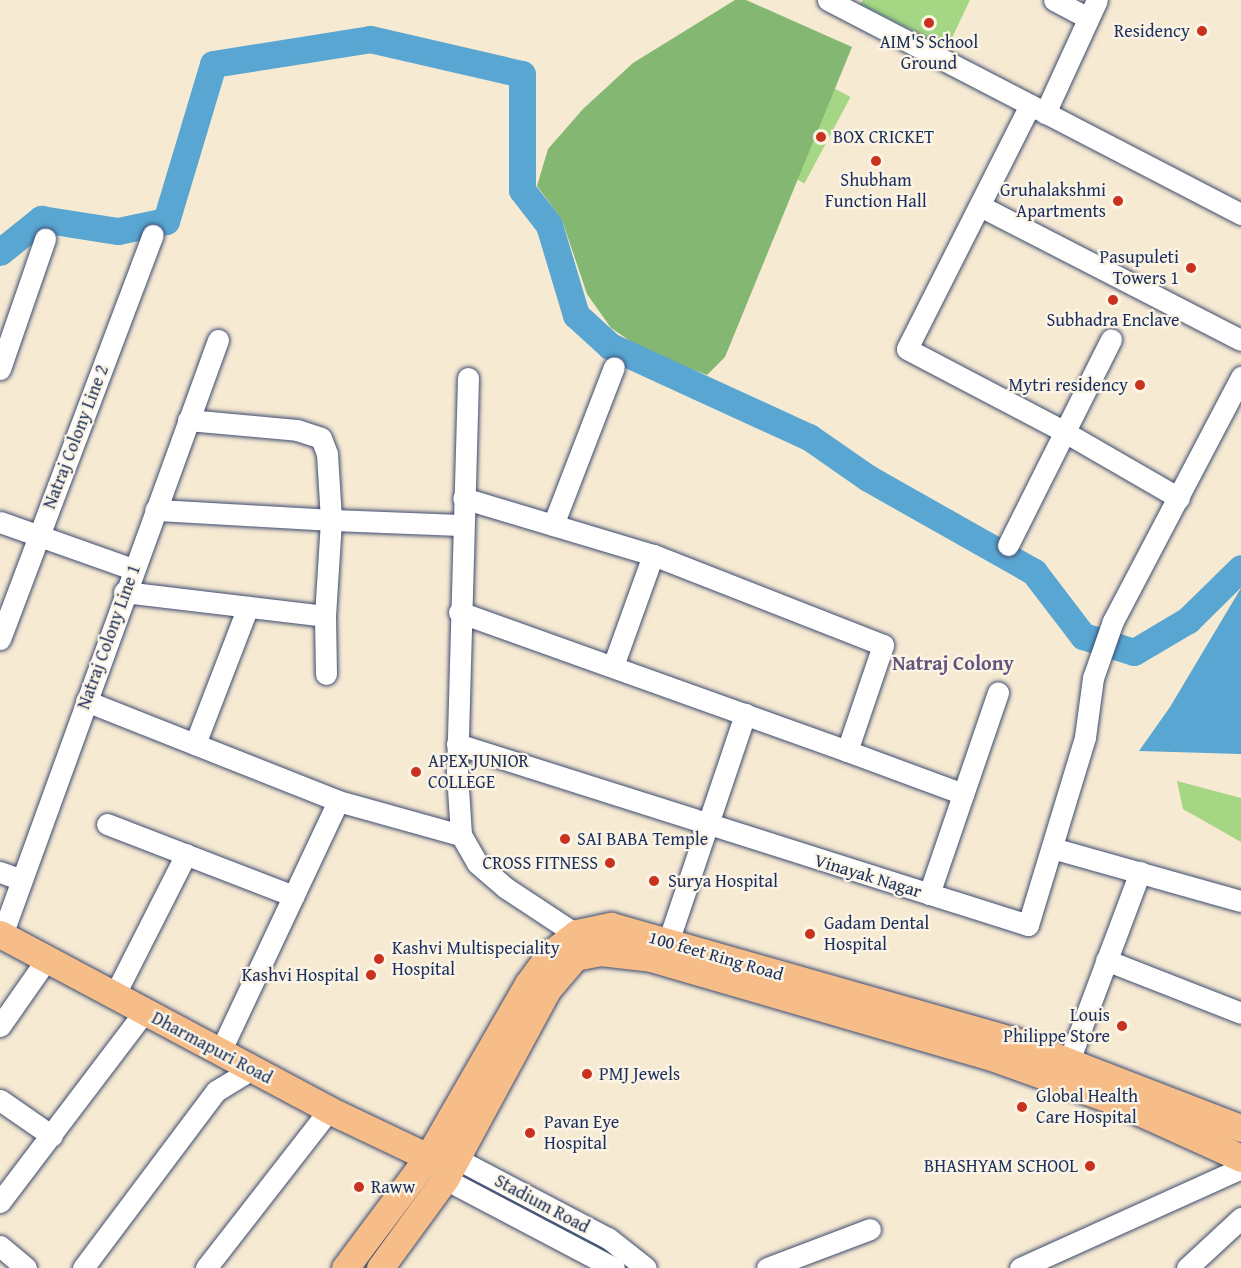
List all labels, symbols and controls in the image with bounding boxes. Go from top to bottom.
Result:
marker: AIM'S School Ground [922,16,936,30]
place label: Residency [1114,20,1190,42]
marker: Residency [1195,24,1209,38]
place label: AIM'S School Ground [880,32,978,74]
place label: BOX CRICKET [833,126,934,148]
marker: BOX CRICKET [814,130,828,144]
marker: Shubham Function Hall [869,154,883,168]
place label: Shubham Function Hall [825,170,927,213]
place label: Gruhalakshmi Apartments [1000,180,1106,222]
marker: Gruhalakshmi Apartments [1111,194,1125,208]
place label: Pasupuleti Towers 1 [1100,247,1179,290]
marker: Pasupuleti Towers 1 [1184,261,1198,275]
marker: Subhadra Enclave [1106,293,1120,307]
place label: Subhadra Enclave [1047,309,1179,331]
street label: Natraj Colony Line 2 [39,362,113,512]
place label: Mytri residency [1009,374,1128,396]
marker: Mytri residency [1133,378,1147,392]
street label: Natraj Colony Line 1 [73,562,145,712]
district label: Natraj Colony [892,650,1014,674]
place label: APEX JUNIOR COLLEGE [428,751,529,794]
marker: APEX JUNIOR COLLEGE [409,765,423,779]
place label: SAI BABA Temple [577,828,708,850]
marker: SAI BABA Temple [558,832,572,846]
street label: Vinayak Nagar [812,849,924,903]
place label: CROSS FITNESS [483,852,598,874]
marker: CROSS FITNESS [603,856,617,870]
place label: Surya Hospital [668,870,778,892]
marker: Surya Hospital [645,872,663,890]
place label: Gadam Dental Hospital [824,913,929,956]
marker: Gadam Dental Hospital [801,925,819,943]
street label: 100 feet Ring Road [646,926,786,986]
place label: Kashvi Multispeciality Hospital [392,938,560,980]
marker: Kashvi Multispeciality Hospital [370,950,388,968]
place label: Kashvi Hospital [242,964,359,986]
marker: Kashvi Hospital [364,968,378,982]
place label: Louis Philippe Store [1003,1005,1110,1048]
street label: Dharmapuri Road [148,1007,276,1089]
marker: Louis Philippe Store [1115,1019,1129,1033]
place label: PMJ Jewels [599,1063,680,1085]
marker: PMJ Jewels [580,1067,594,1081]
place label: Global Health Care Hospital [1036,1086,1138,1128]
marker: Global Health Care Hospital [1013,1098,1031,1116]
place label: Pavan Eye Hospital [544,1112,619,1154]
marker: Pavan Eye Hospital [521,1124,539,1142]
place label: BHASHYAM SCHOOL [924,1155,1078,1177]
marker: BHASHYAM SCHOOL [1083,1159,1097,1173]
street label: Stadium Road [491,1170,593,1238]
place label: Raww [371,1176,415,1198]
marker: Raww [352,1180,366,1194]

